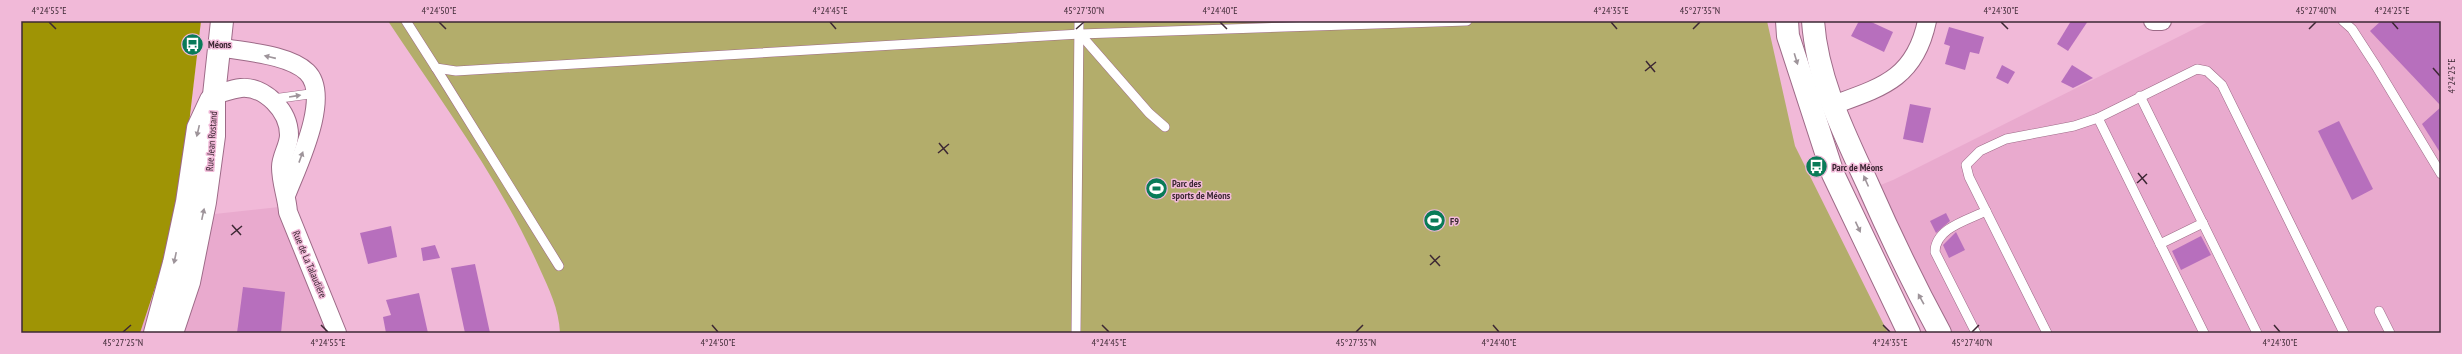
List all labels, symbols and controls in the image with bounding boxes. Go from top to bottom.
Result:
text: 4°24'55"E [32,4,66,17]
text: 4°24'50"E [422,4,456,17]
text: 4°24'45"E [813,4,847,17]
text: 45°27'30"N [1064,4,1104,17]
text: 4°24'40"E [1203,4,1237,17]
text: 4°24'35"E [1594,4,1628,17]
text: 45°27'35"N [1680,4,1720,17]
text: 4°24'30"E [1984,4,2018,17]
text: 45°27'40"N [2296,4,2336,17]
text: 4°24'25"E [2375,4,2409,17]
bus stop icon: Méons [179,31,205,57]
place label: Méons [208,38,232,51]
one-way arrow [264,53,276,59]
one-way arrow [1793,53,1799,65]
text: 4°24'25"E [2445,59,2458,93]
one-way arrow [289,93,301,99]
street label: Rue Jean Rostand [203,111,220,171]
one-way arrow [195,125,201,137]
one-way arrow [298,151,304,163]
bus stop icon: Parc de Méons [1803,154,1829,180]
place label: Parc de Méons [1832,161,1884,174]
sports icon: Parc des sports de Méons [1144,176,1170,202]
one-way arrow [1863,176,1869,187]
place label: Parc des sports de Méons [1172,177,1231,202]
one-way arrow [200,208,206,220]
sports icon: F9 [1422,208,1448,234]
place label: F9 [1450,215,1459,228]
one-way arrow [1855,222,1861,233]
street label: Rue de La Talaudière [290,229,330,300]
one-way arrow [172,252,178,265]
one-way arrow [1918,293,1925,305]
text: 45°27'25"N [103,336,143,349]
text: 4°24'55"E [311,336,345,349]
text: 4°24'50"E [701,336,735,349]
text: 4°24'45"E [1092,336,1126,349]
text: 45°27'35"N [1336,336,1376,349]
text: 4°24'40"E [1482,336,1516,349]
text: 4°24'35"E [1873,336,1907,349]
text: 45°27'40"N [1952,336,1992,349]
text: 4°24'30"E [2263,336,2297,349]

